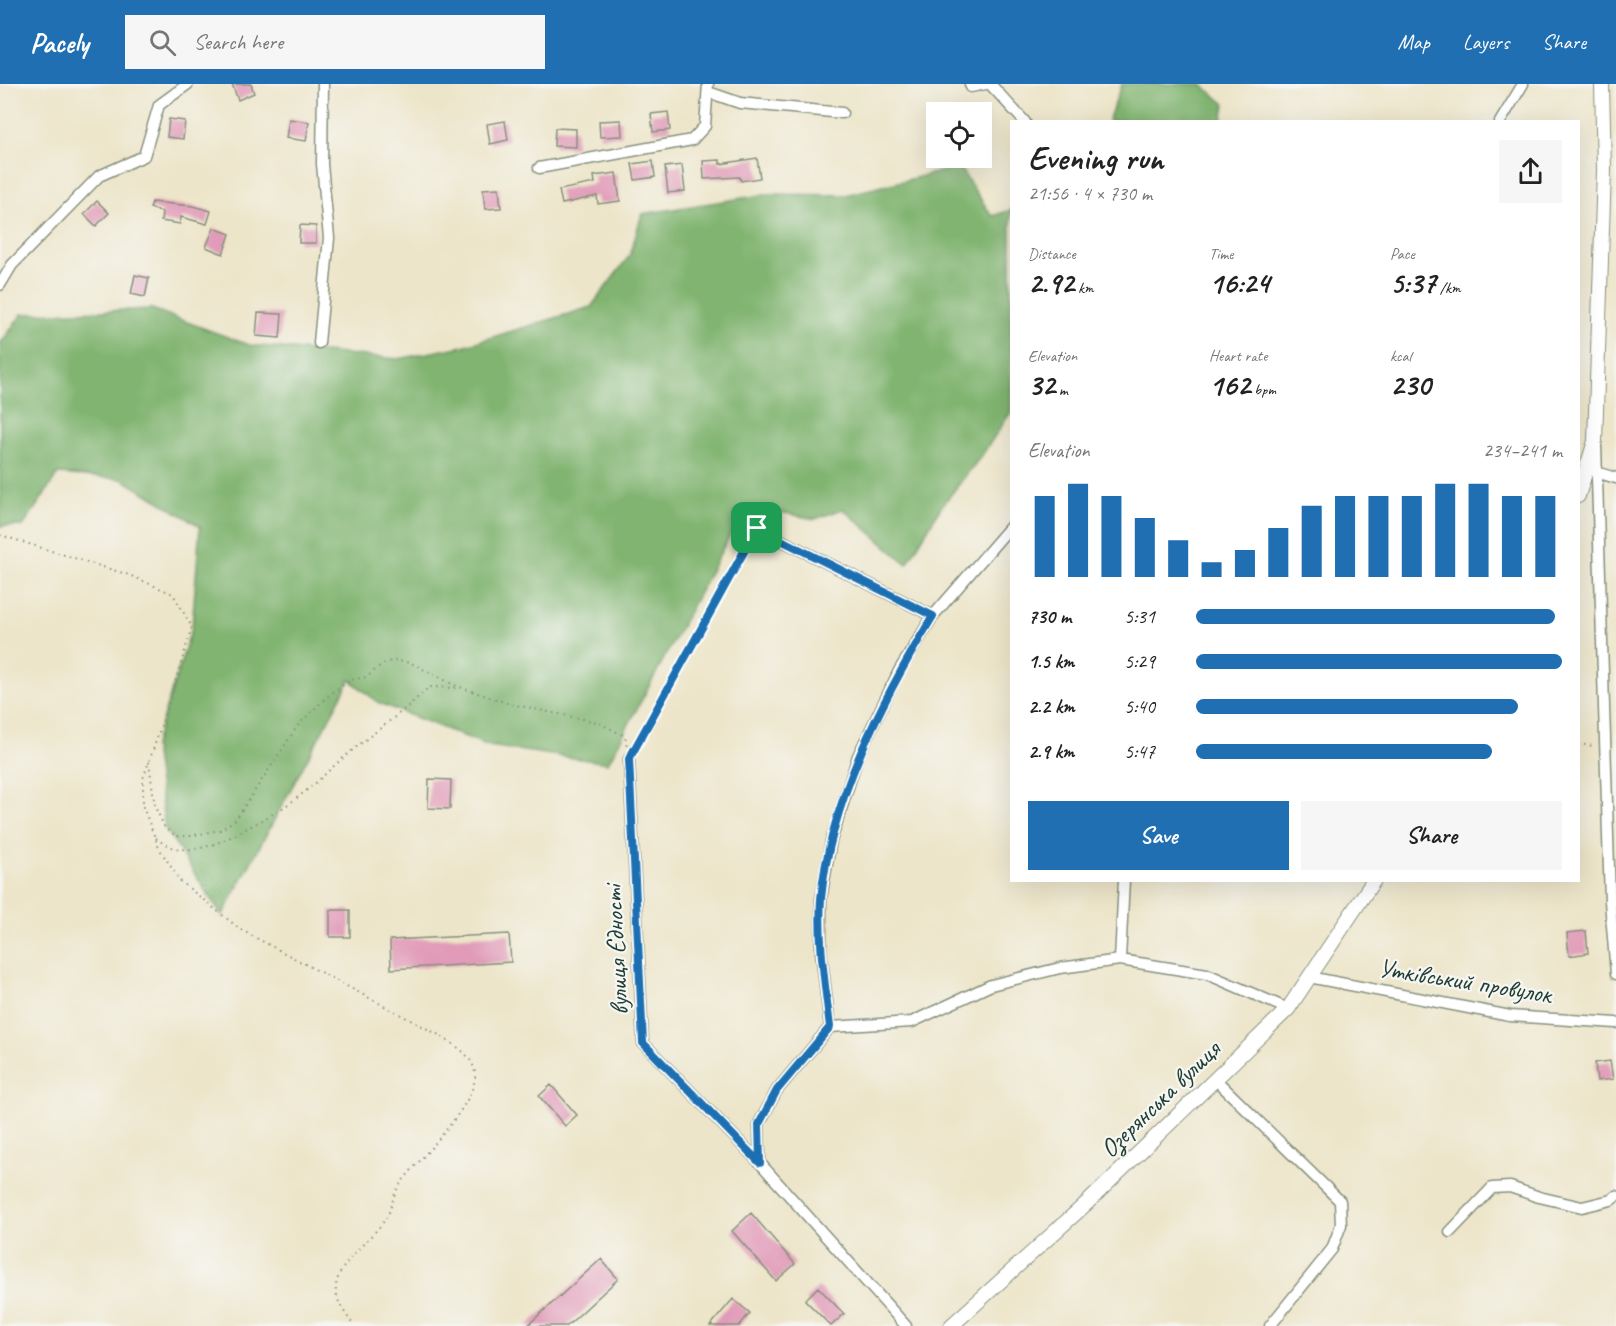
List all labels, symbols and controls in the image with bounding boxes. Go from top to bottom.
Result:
search box [125,15,545,69]
text: Pacely [30,25,89,60]
icon: search [146,26,179,59]
text: Search here [194,28,283,56]
text: Map [1397,29,1430,55]
text: Layers [1463,29,1509,55]
text: Share [1542,29,1586,55]
map controls [926,102,992,168]
button: locate [926,102,992,168]
text: Evening run [1028,137,1163,179]
button: share [1499,140,1562,203]
text: 21:56 · 4 × 730 m [1028,181,1152,206]
text: Distance [1028,244,1076,264]
text: Time [1209,244,1233,264]
text: Pace [1390,244,1415,264]
text: 2.92 [1028,264,1074,302]
text: 16:24 [1209,264,1270,302]
text: 5:37 [1390,264,1436,302]
text: km [1074,278,1094,298]
text: /km [1436,278,1461,298]
text: Elevation [1028,346,1077,366]
text: Heart rate [1209,346,1267,366]
text: kcal [1390,346,1411,366]
text: 32 [1028,366,1055,404]
text: 162 [1209,366,1250,404]
text: 230 [1390,366,1431,404]
text: m [1055,380,1068,400]
text: bpm [1250,380,1276,400]
text: Elevation [1028,438,1090,463]
text: 234–241 m [1483,438,1562,463]
pin [731,502,782,553]
icon: arrive [740,511,773,544]
text: 730 m [1028,604,1071,629]
text: 5:31 [1124,604,1155,629]
text: 1.5 km [1028,649,1074,674]
text: 5:29 [1124,649,1155,674]
text: 2.2 km [1028,694,1075,719]
text: 5:40 [1124,694,1155,719]
text: 2.9 km [1028,739,1074,764]
text: 5:47 [1124,739,1155,764]
button: Save [1028,801,1289,870]
button: Share [1301,801,1562,870]
street label: вулиця Єдності [596,881,636,1016]
street label: Утківський провулок [1376,951,1556,1011]
street label: Озерянська вулиця [1093,1032,1229,1165]

